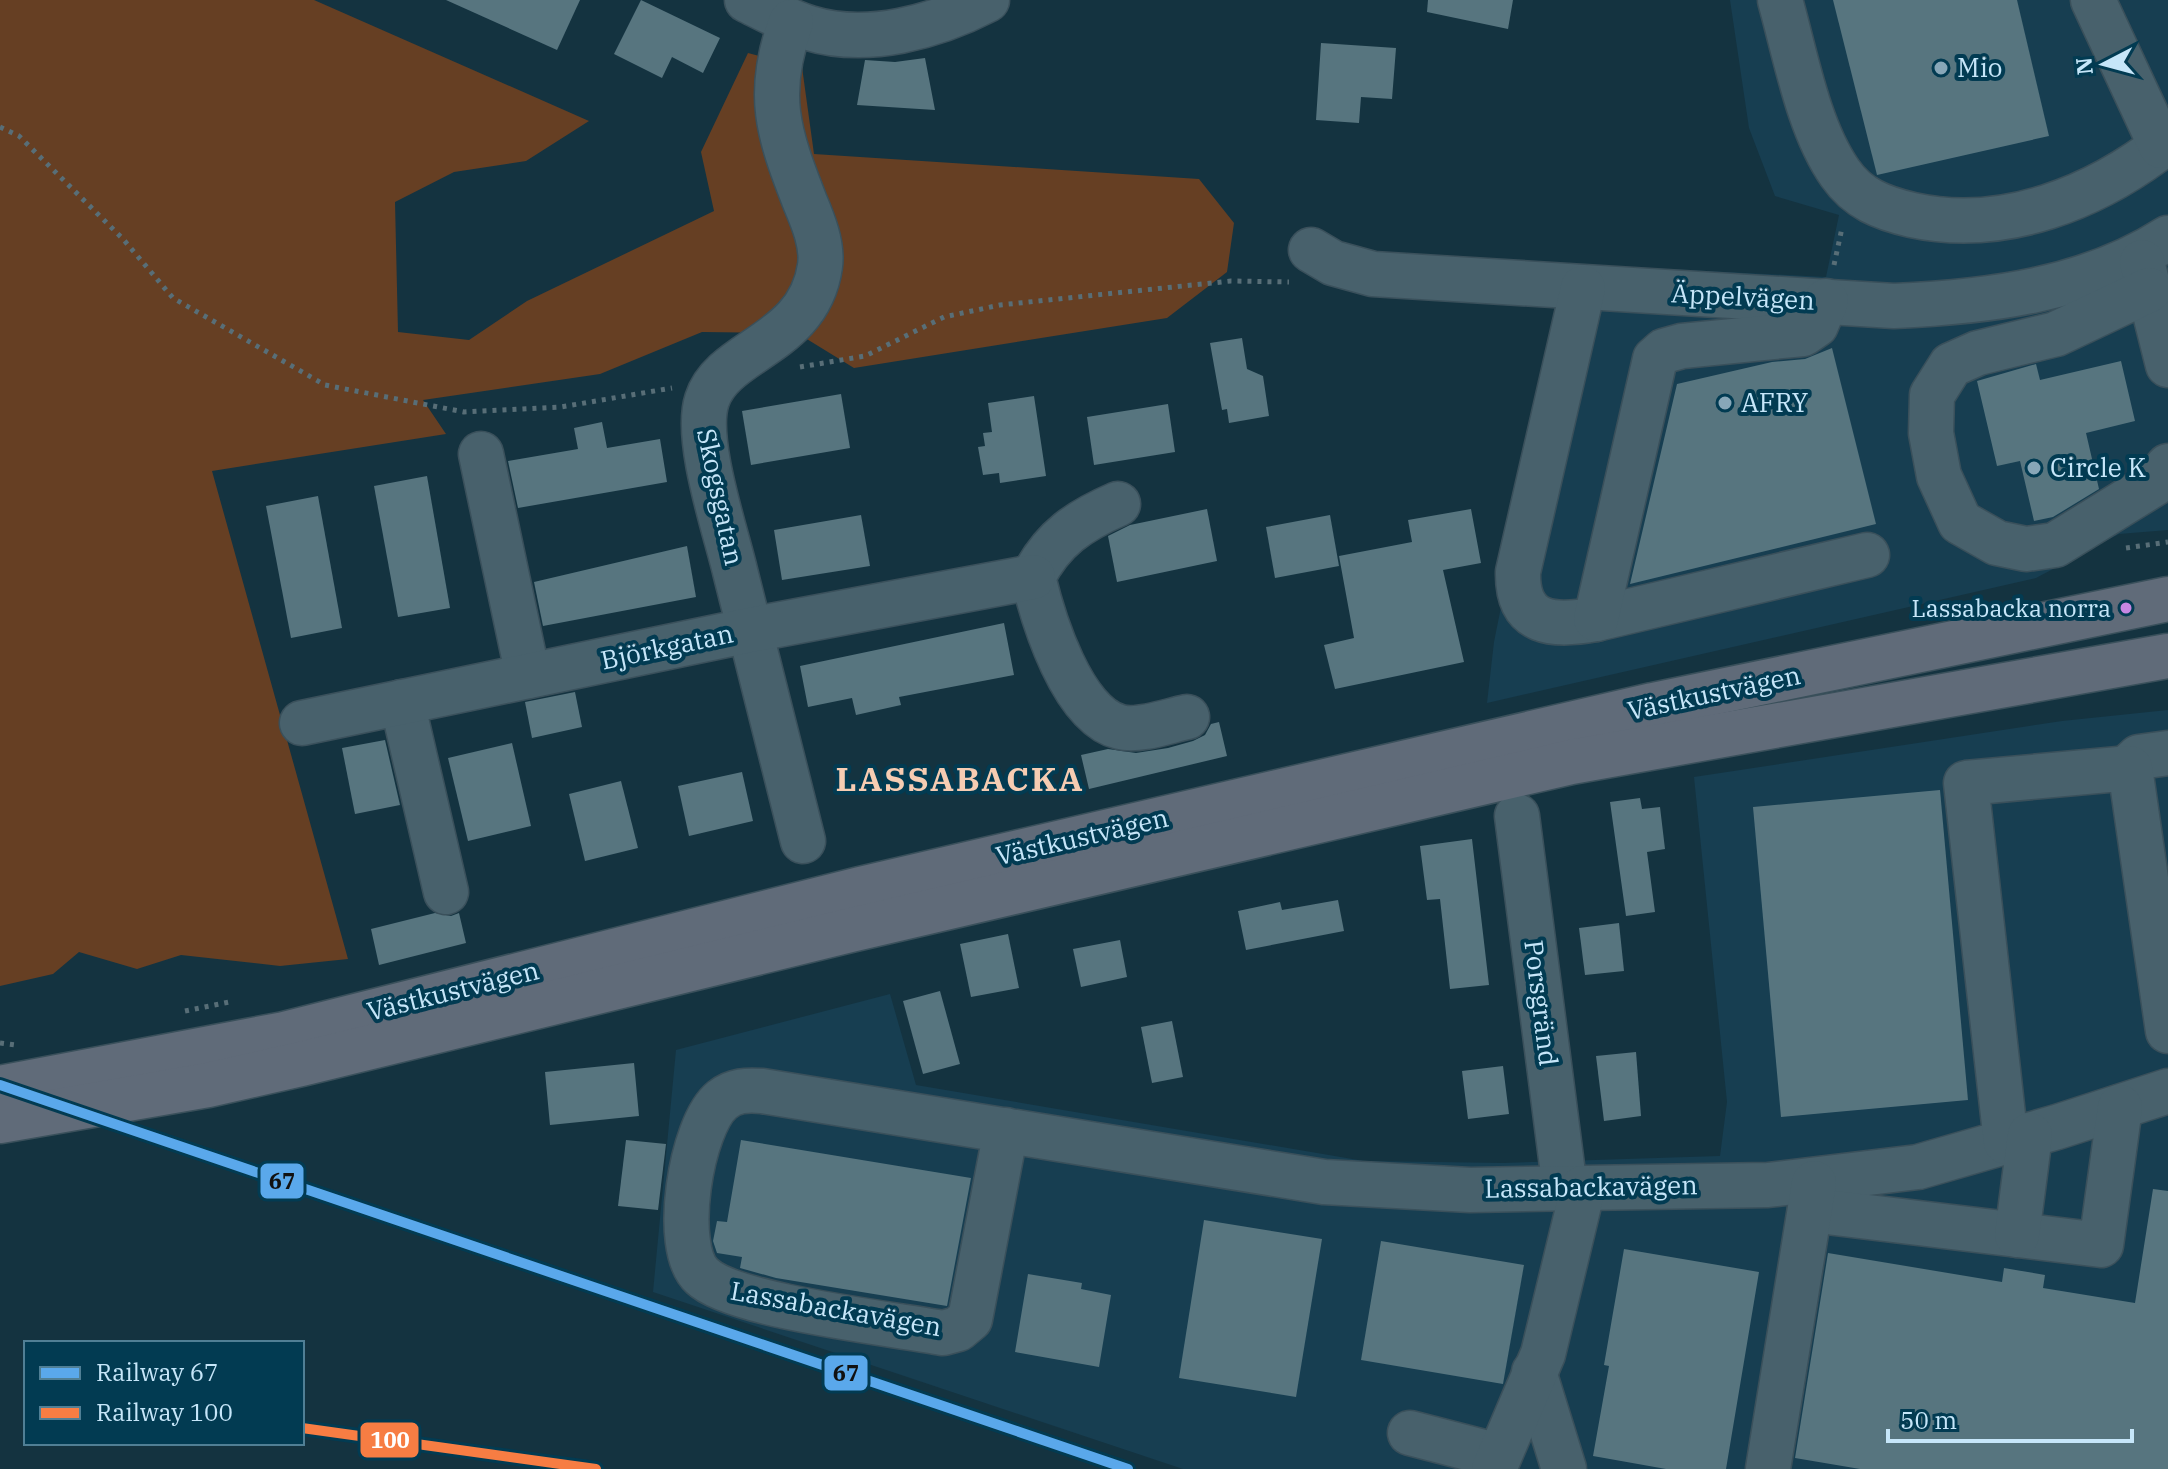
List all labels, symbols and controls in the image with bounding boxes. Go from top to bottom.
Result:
north arrow [2064,24,2144,104]
place label: Mio [1957,50,2003,84]
text: N [2068,56,2099,76]
marker: Mio [1932,59,1950,77]
street label: Äppelvägen [1670,275,1816,317]
place label: AFRY [1741,385,1808,419]
marker: AFRY [1716,394,1734,412]
street label: Skogsgatan [690,425,752,568]
place label: Circle K [2050,450,2146,484]
marker: Circle K [2025,459,2043,477]
place label: Lassabacka norra [1911,592,2111,624]
marker: Lassabacka norra [2118,600,2134,616]
street label: Björkgatan [597,615,736,677]
street label: Västkustvägen [1624,657,1804,727]
district label: LASSABACKA [836,756,1085,800]
street label: Västkustvägen [992,800,1171,872]
street label: Porsgränd [1517,938,1567,1068]
street label: Västkustvägen [363,952,542,1028]
line badge: 67 [259,1162,305,1200]
text: 67 [269,1166,295,1195]
street label: Lassabackavägen [1484,1167,1698,1205]
street label: Lassabackavägen [728,1273,944,1343]
legend [24,1341,304,1445]
line badge: 67 [823,1354,869,1392]
text: Railway 67 [96,1356,219,1388]
text: 67 [833,1358,859,1387]
scale bar [1888,1393,2132,1443]
text: Railway 100 [96,1396,233,1428]
text: 50 m [1900,1404,1957,1436]
line badge: 100 [359,1421,420,1459]
text: 100 [370,1425,410,1454]

